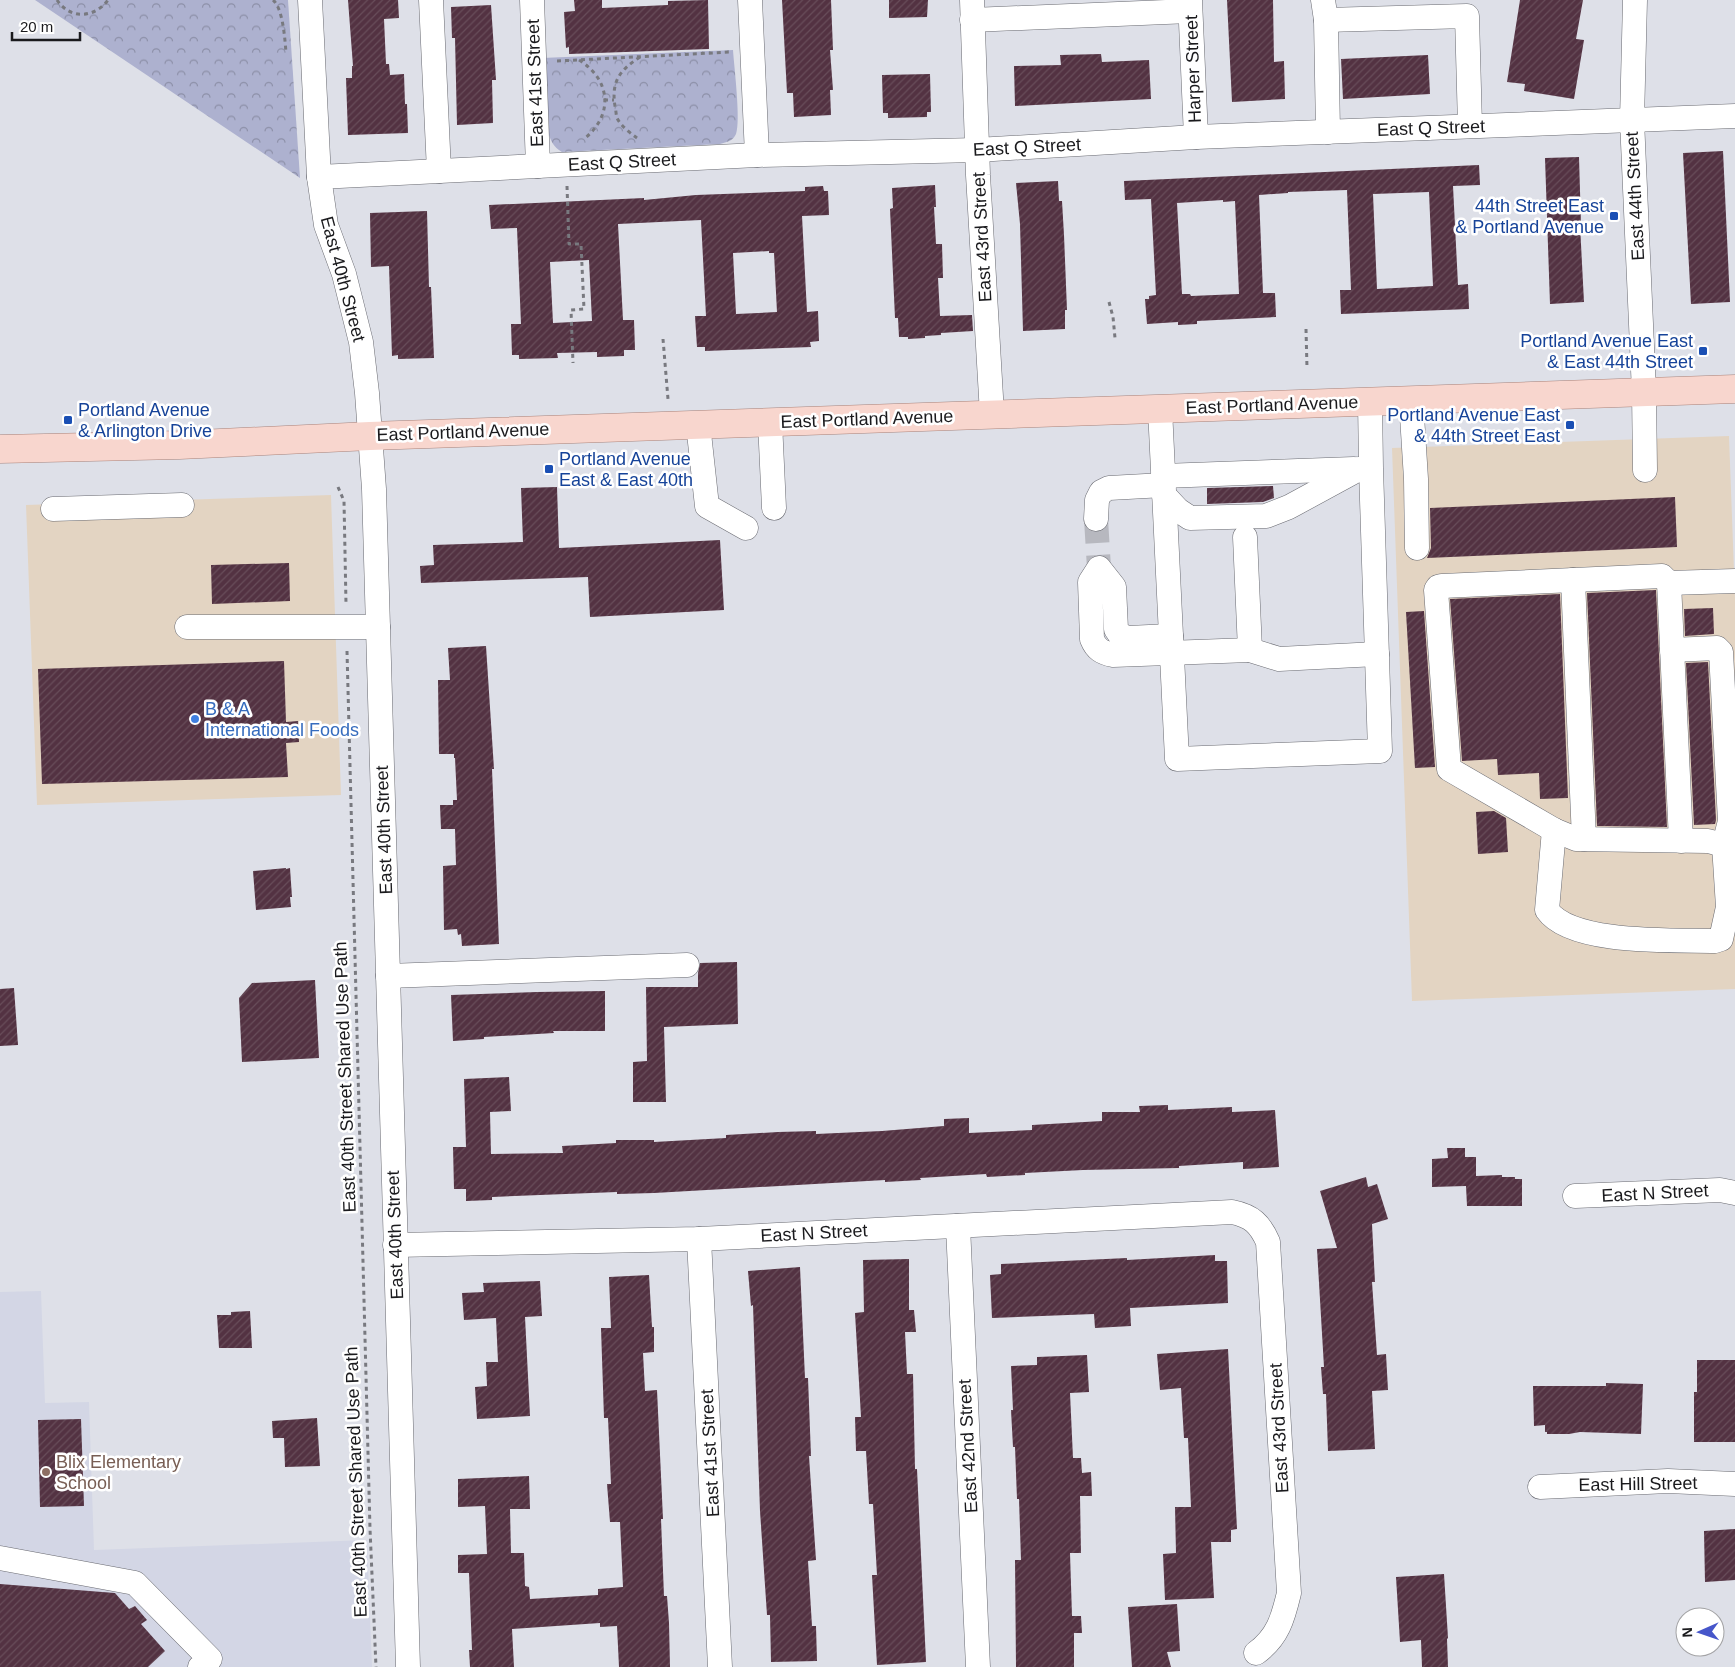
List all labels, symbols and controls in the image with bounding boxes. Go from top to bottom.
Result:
scale bar [12,10,80,42]
street label: Harper Street [1181,15,1205,123]
text: 20 m [20,18,53,35]
street label: East 41st Street [523,19,547,147]
street label: East Q Street [1377,116,1485,140]
street label: East 44th Street [1622,131,1648,261]
street label: East Q Street [973,134,1081,160]
street label: East Q Street [568,149,676,175]
street label: East 43rd Street [969,172,995,302]
place label: 44th Street East & Portland Avenue [1455,196,1604,237]
marker: 44th Street East & Portland Avenue [1608,210,1620,222]
street label: East 40th Street [317,214,369,344]
place label: Portland Avenue East & East 44th Street [1520,331,1693,372]
marker: Portland Avenue East & East 44th Street [1697,345,1709,357]
street label: East Portland Avenue [1185,392,1359,418]
place label: Portland Avenue & Arlington Drive [78,400,212,441]
place label: Portland Avenue East & 44th Street East [1387,405,1560,446]
street label: East Portland Avenue [780,406,954,432]
marker: Portland Avenue & Arlington Drive [62,414,74,426]
street label: East Portland Avenue [376,419,550,445]
marker: Portland Avenue East & 44th Street East [1564,419,1576,431]
place label: Portland Avenue East & East 40th [559,449,693,490]
marker: Portland Avenue East & East 40th [543,463,555,475]
place label: B & A International Foods [205,699,359,740]
marker: B & A International Foods [189,713,201,725]
street label: East 40th Street [372,765,396,895]
street label: East 40th Street Shared Use Path [330,941,360,1213]
street label: East 40th Street [383,1170,407,1300]
street label: East N Street [1601,1180,1709,1206]
street label: East N Street [760,1220,868,1246]
street label: East 40th Street Shared Use Path [341,1346,371,1618]
street label: East 43rd Street [1266,1363,1292,1493]
street label: East 42nd Street [955,1379,981,1513]
street label: East 41st Street [697,1389,723,1517]
place label: Blix Elementary School [56,1452,181,1493]
marker: Blix Elementary School [40,1466,52,1478]
street label: East Hill Street [1578,1473,1698,1495]
north arrow [1675,1607,1725,1657]
text: N [1679,1627,1695,1638]

